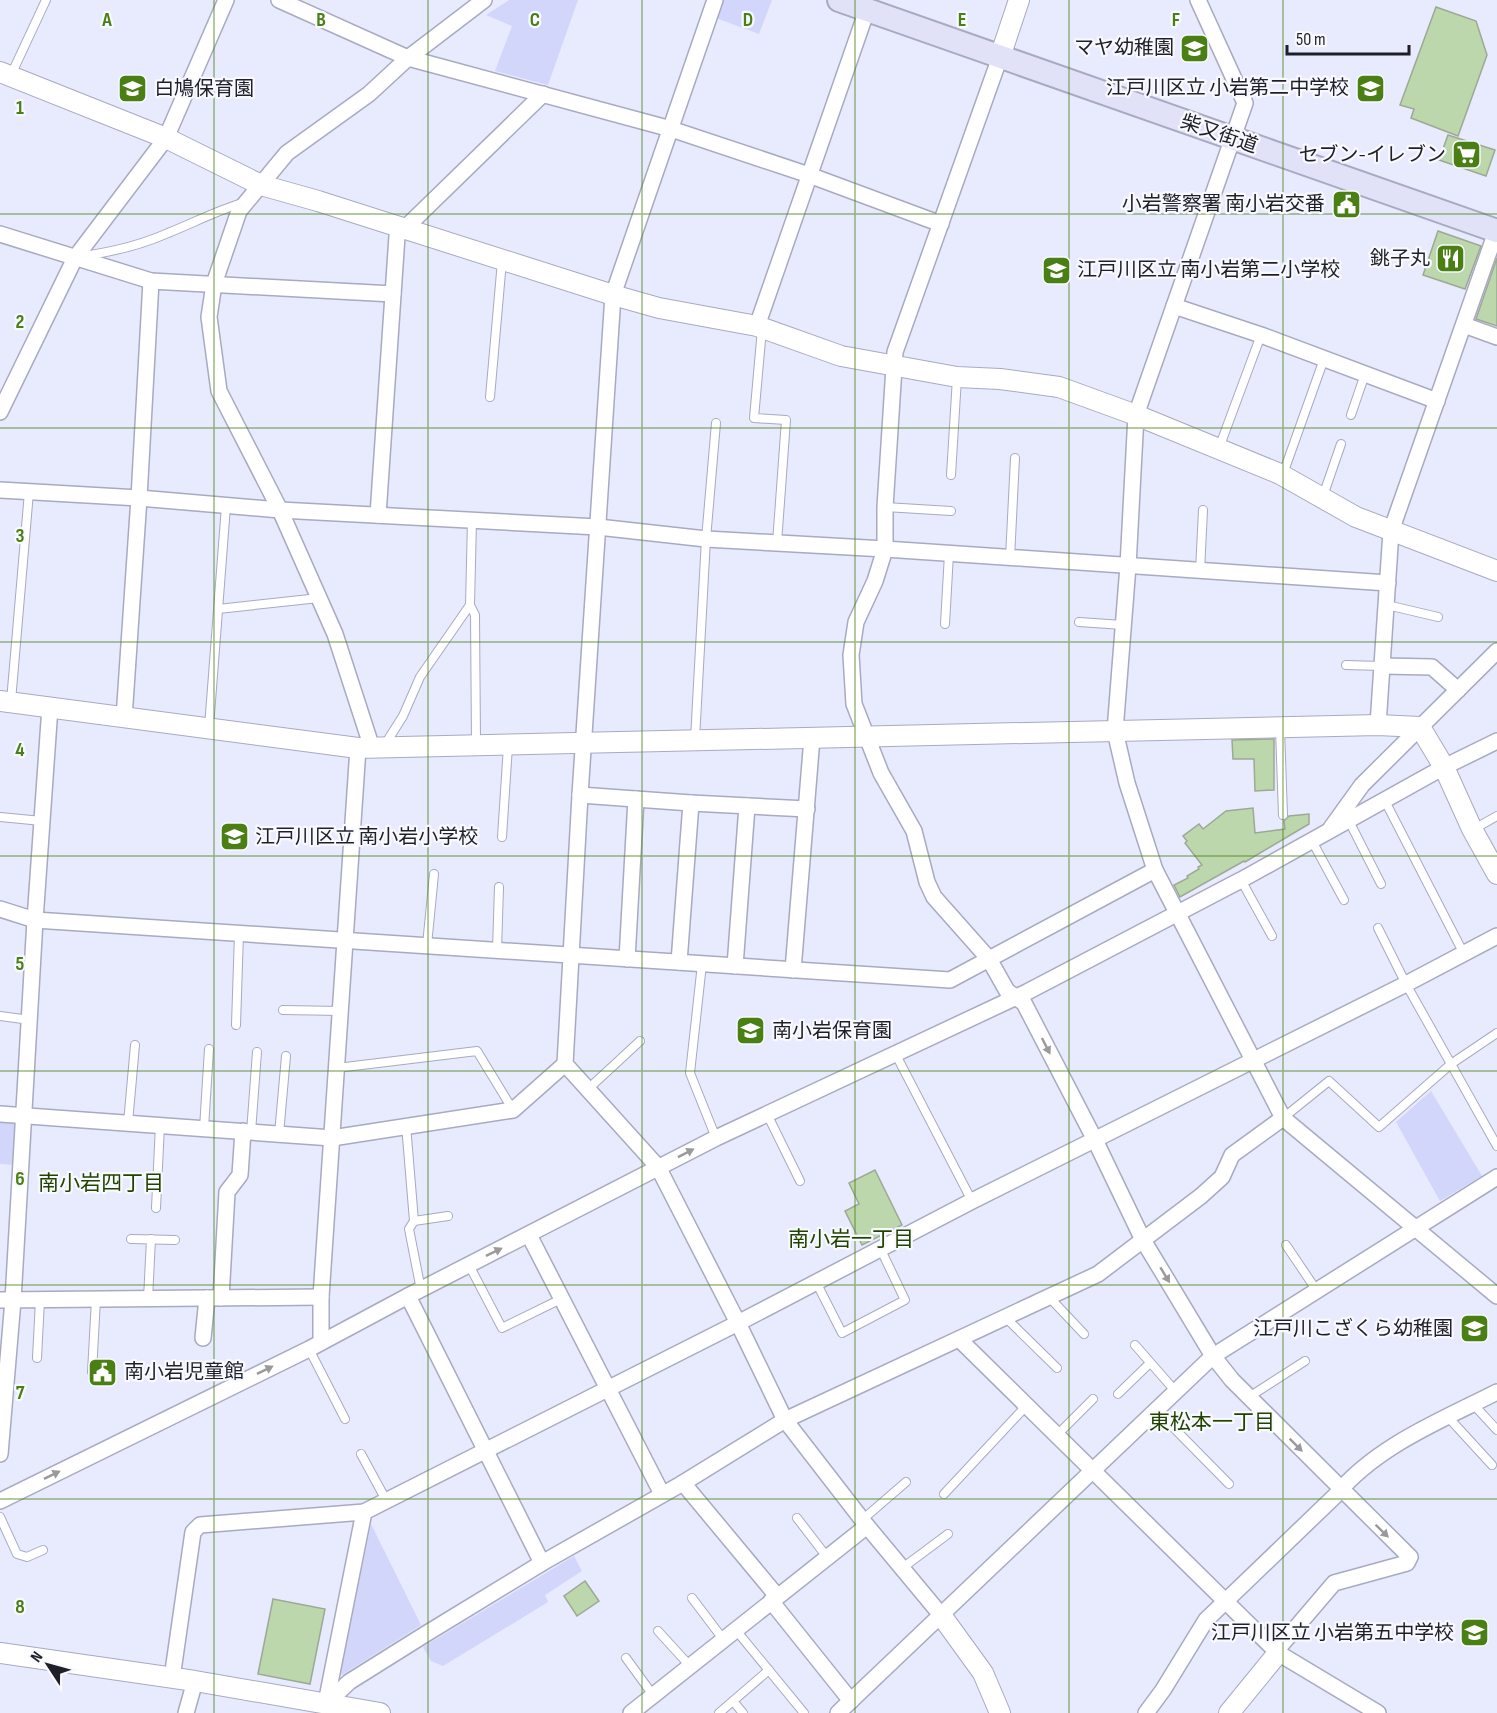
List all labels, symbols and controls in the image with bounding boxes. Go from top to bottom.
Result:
text: A [101,8,112,32]
text: B [316,8,326,32]
text: C [530,8,540,32]
text: D [743,8,753,32]
text: E [958,8,966,32]
text: F [1172,8,1180,32]
scale bar [1287,18,1408,56]
text: 50 m [1296,29,1326,50]
school or university icon: マヤ幼稚園 [1179,32,1211,64]
place label: マヤ幼稚園 [1074,36,1174,60]
school or university icon: 江戸川区立 小岩第二中学校 [1354,72,1386,104]
school or university icon: 白鳩保育園 [117,73,149,105]
place label: 江戸川区立 小岩第二中学校 [1106,76,1349,100]
place label: 白鳩保育園 [154,77,254,101]
text: 1 [16,96,24,120]
street label: 柴又街道 [1177,110,1261,158]
supermarket icon: セブン-イレブン [1451,139,1483,171]
place label: セブン-イレブン [1299,143,1446,167]
public building icon: 小岩警察署 南小岩交番 [1330,188,1362,220]
place label: 小岩警察署 南小岩交番 [1122,192,1325,216]
restaurant icon: 銚子丸 [1435,243,1467,275]
place label: 銚子丸 [1370,247,1430,271]
school or university icon: 江戸川区立 南小岩第二小学校 [1040,254,1072,286]
place label: 江戸川区立 南小岩第二小学校 [1077,258,1340,282]
text: 2 [16,310,24,334]
text: 3 [16,524,25,548]
text: 4 [15,738,25,762]
school or university icon: 江戸川区立 南小岩小学校 [218,821,250,853]
place label: 江戸川区立 南小岩小学校 [255,825,478,849]
text: 5 [16,952,25,976]
school or university icon: 南小岩保育園 [735,1015,767,1047]
place label: 南小岩保育園 [772,1019,892,1043]
one-way arrow [1041,1038,1051,1055]
one-way arrow [678,1148,695,1158]
text: 6 [15,1167,25,1191]
district label: 南小岩四丁目 [38,1171,164,1196]
district label: 南小岩一丁目 [788,1227,914,1252]
one-way arrow [486,1248,503,1257]
one-way arrow [1159,1267,1170,1283]
school or university icon: 江戸川こざくら幼稚園 [1458,1313,1490,1345]
place label: 江戸川こざくら幼稚園 [1253,1317,1453,1341]
public building icon: 南小岩児童館 [87,1356,119,1388]
place label: 南小岩児童館 [124,1360,244,1384]
one-way arrow [256,1366,274,1376]
text: 7 [16,1381,25,1405]
district label: 東松本一丁目 [1149,1410,1275,1435]
one-way arrow [1289,1437,1303,1452]
one-way arrow [44,1471,61,1480]
one-way arrow [1375,1523,1389,1537]
text: 8 [15,1595,25,1619]
school or university icon: 江戸川区立 小岩第五中学校 [1459,1617,1491,1649]
place label: 江戸川区立 小岩第五中学校 [1211,1621,1454,1645]
north arrow [18,1635,78,1695]
text: N [27,1648,47,1666]

